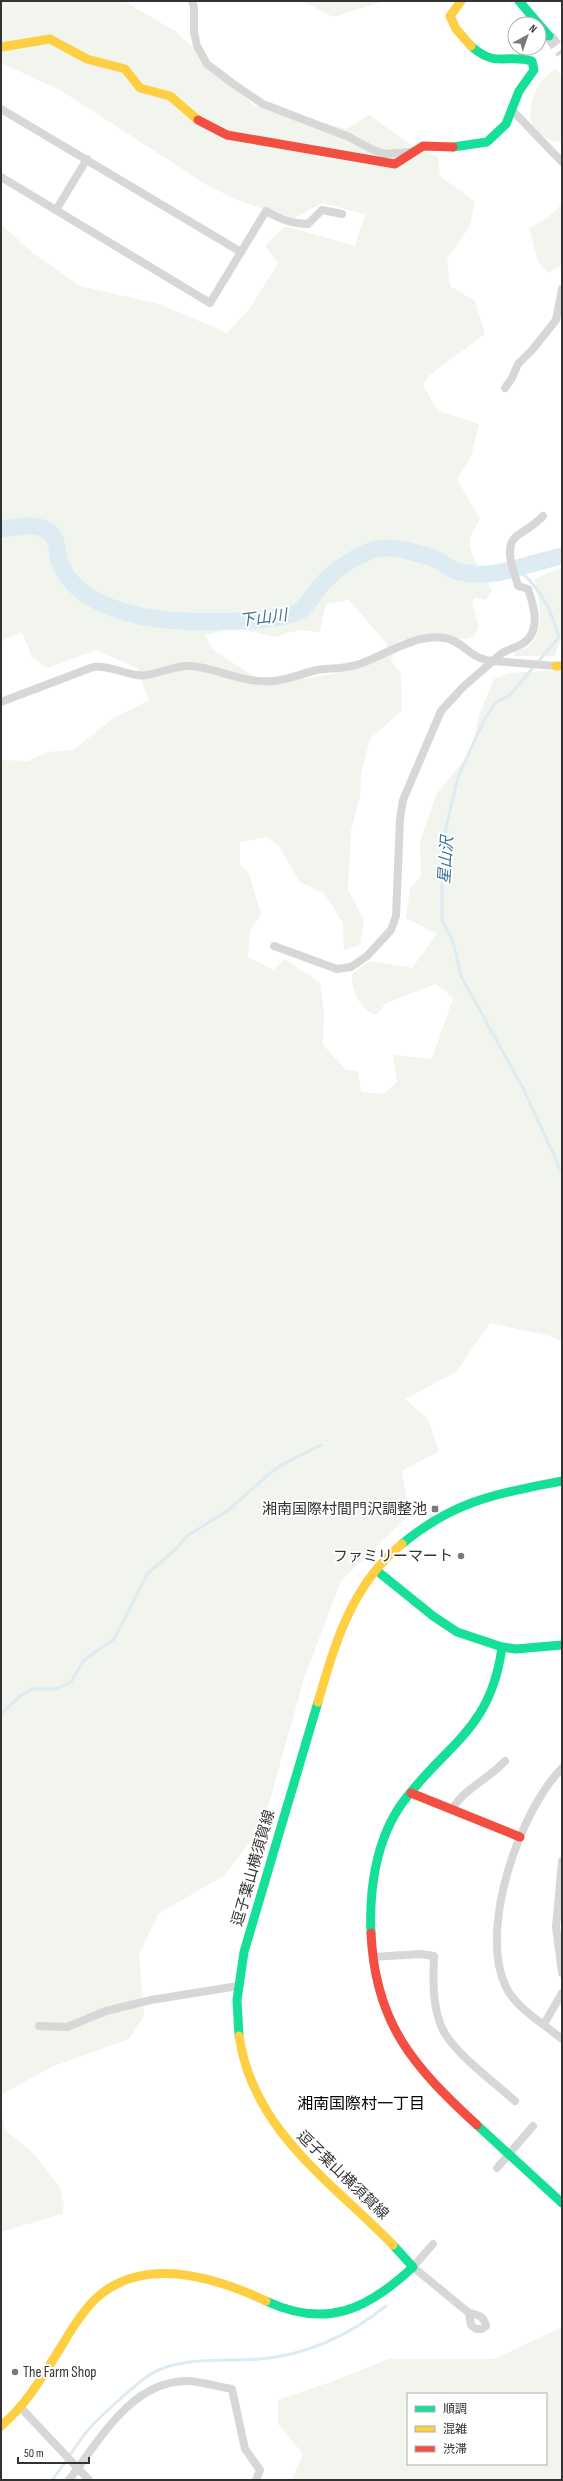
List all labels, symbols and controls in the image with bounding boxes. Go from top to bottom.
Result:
north arrow [507,16,547,56]
text: N [527,22,540,36]
water label: 下山川 [238,606,290,631]
water label: 星山沢 [435,834,458,885]
place label: 湘南国際村間門沢調整池 [262,1500,427,1519]
marker: 湘南国際村間門沢調整池 [430,1504,440,1514]
place label: ファミリーマート [333,1547,453,1566]
marker: ファミリーマート [456,1551,466,1561]
street label: 逗子葉山横須賀線 [228,1808,279,1928]
district label: 湘南国際村一丁目 [297,2095,425,2114]
street label: 逗子葉山横須賀線 [293,2127,392,2224]
place label: The Farm Shop [23,2363,97,2382]
marker: The Farm Shop [10,2367,20,2377]
legend [407,2393,547,2465]
text: 順調 [443,2402,467,2417]
text: 混雑 [443,2422,467,2437]
scale bar [18,2439,89,2465]
text: 渋滞 [443,2442,467,2457]
text: 50 m [24,2446,44,2461]

